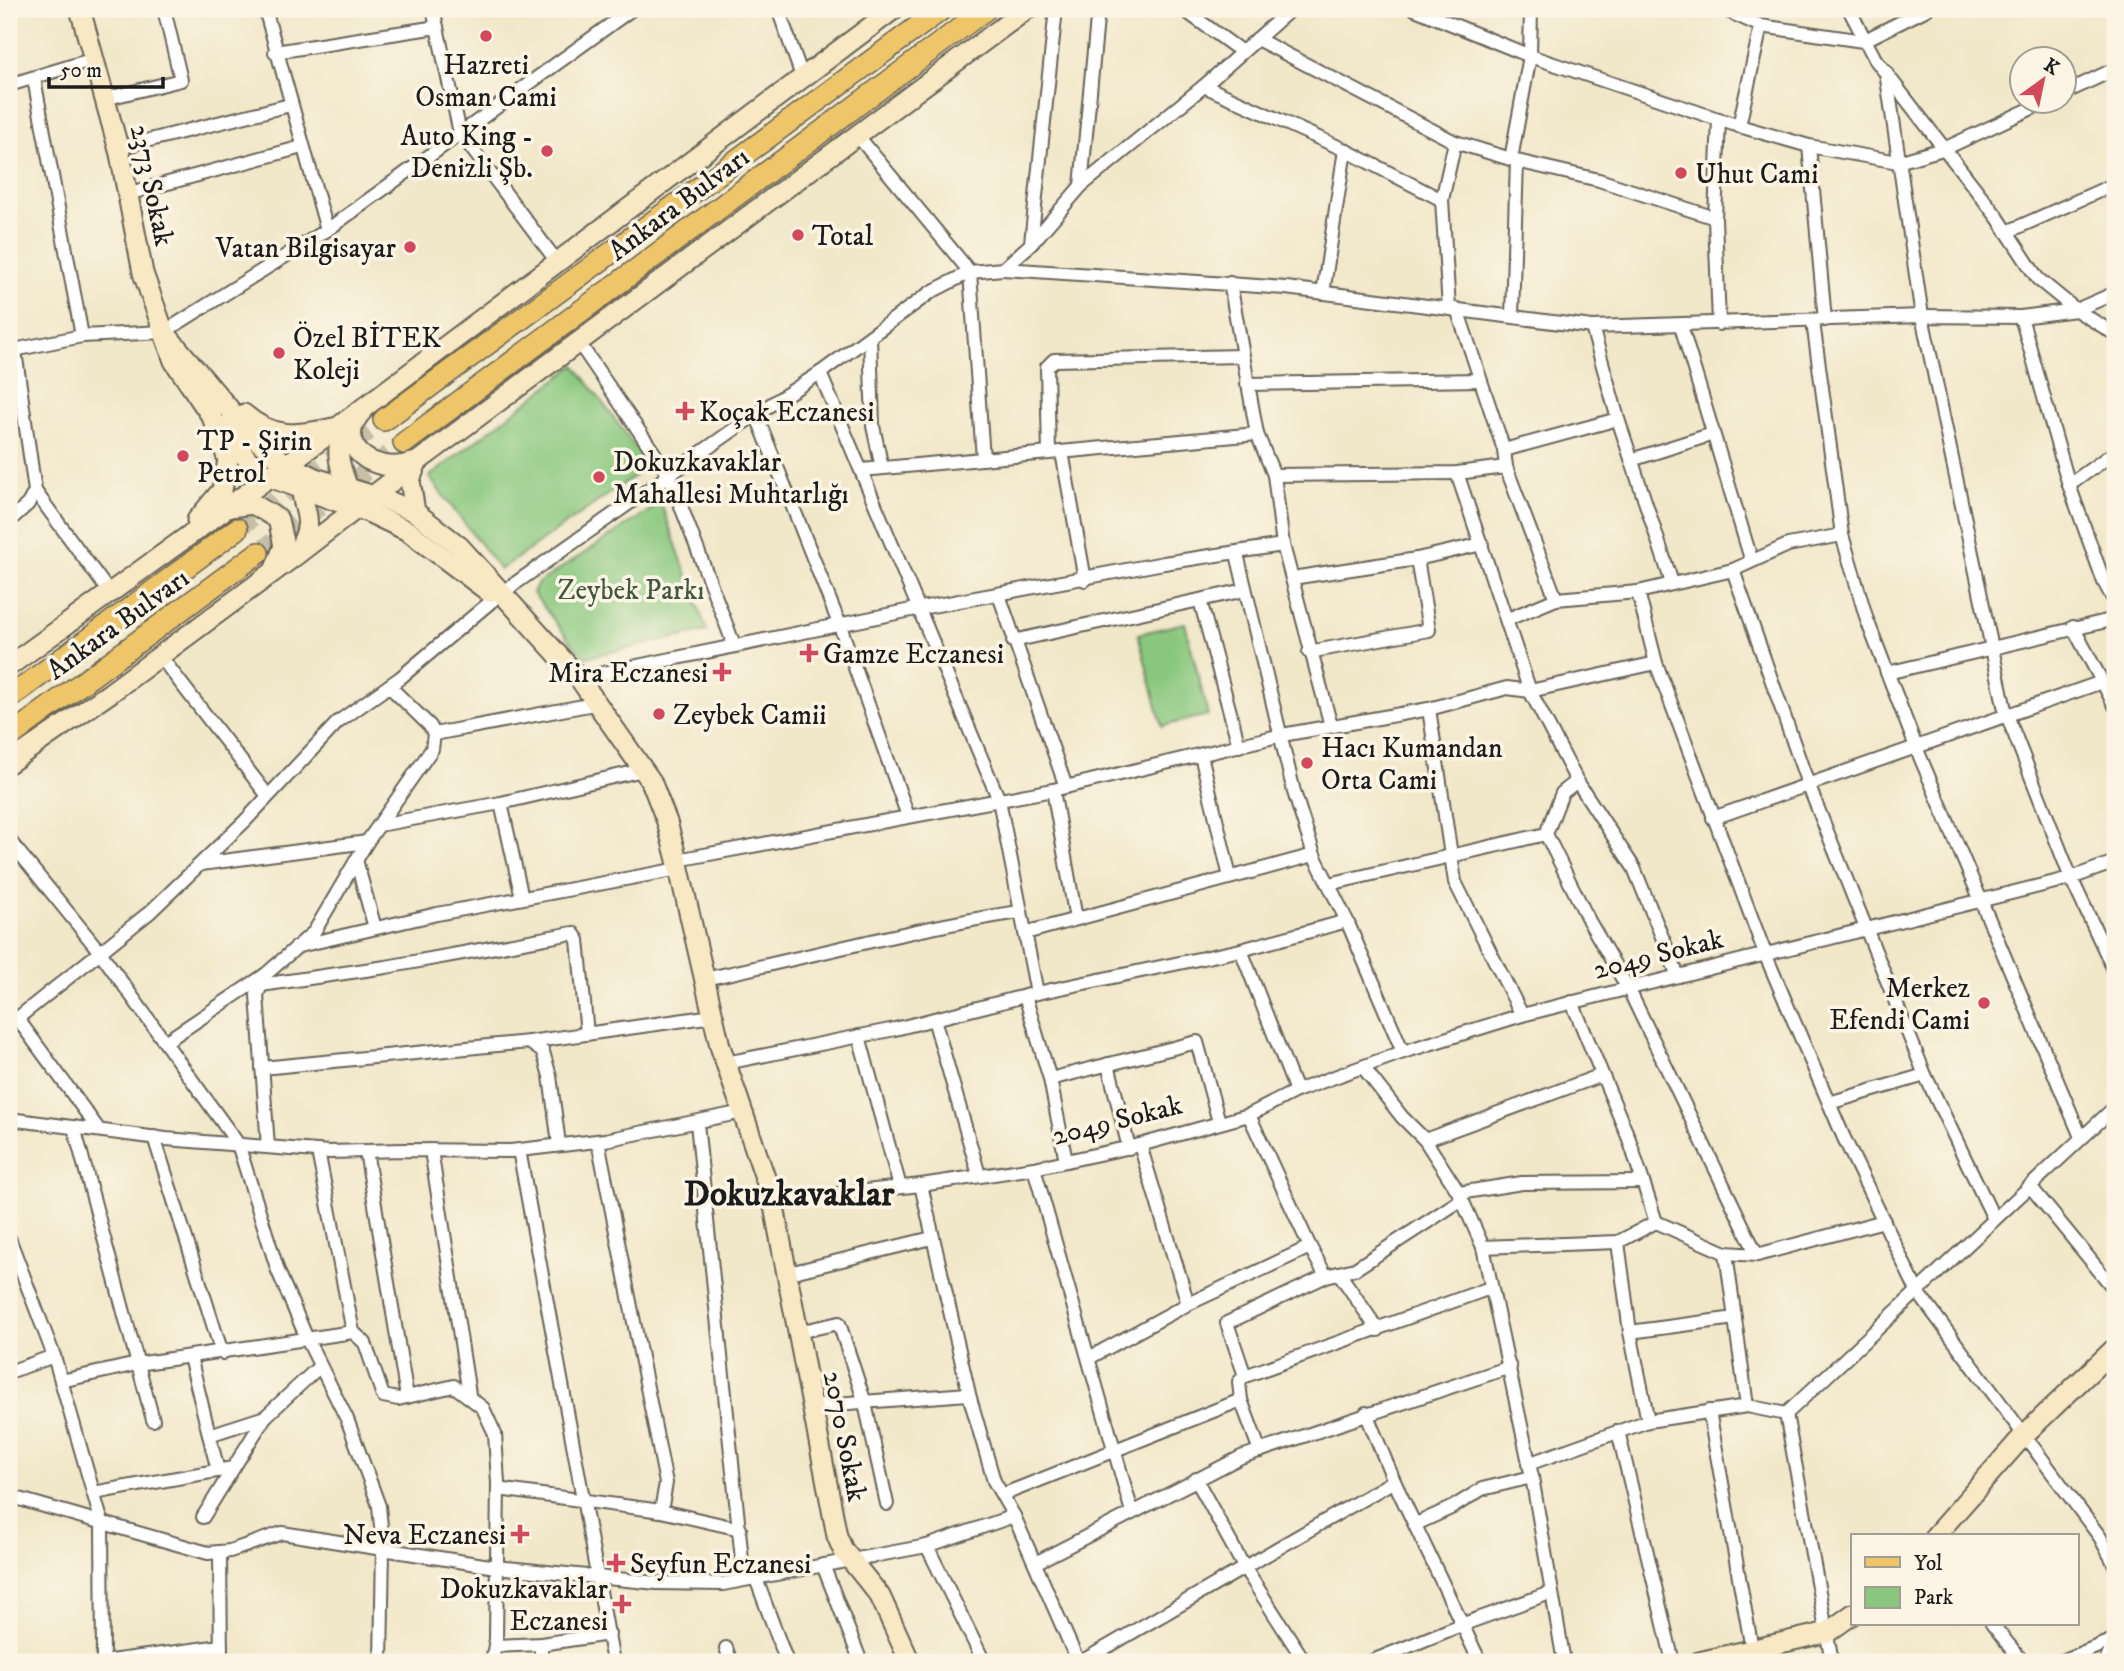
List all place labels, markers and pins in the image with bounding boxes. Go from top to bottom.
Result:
marker: Hazreti Osman Cami [478,28,494,44]
place label: Hazreti Osman Cami [415,48,557,115]
place label: Auto King - Denizli Şb. [401,119,533,186]
marker: Auto King - Denizli Şb. [539,143,555,159]
place label: Uhut Cami [1695,157,1818,192]
marker: Uhut Cami [1673,165,1689,181]
place label: Total [812,219,874,254]
marker: Total [790,227,806,243]
place label: Vatan Bilgisayar [215,231,397,266]
marker: Vatan Bilgisayar [402,239,418,255]
place label: Özel BİTEK Koleji [293,321,441,388]
marker: Özel BİTEK Koleji [271,345,287,361]
place label: Koçak Eczanesi [699,395,874,430]
marker: Koçak Eczanesi [677,403,693,419]
place label: TP - Şirin Petrol [197,424,312,491]
place label: Dokuzkavaklar Mahallesi Muhtarlığı [613,445,849,512]
marker: TP - Şirin Petrol [175,448,191,464]
marker: Dokuzkavaklar Mahallesi Muhtarlığı [591,469,607,485]
place label: Gamze Eczanesi [823,637,1004,672]
marker: Gamze Eczanesi [801,645,817,661]
place label: Mira Eczanesi [548,656,708,691]
marker: Mira Eczanesi [714,664,730,680]
place label: Zeybek Camii [673,698,826,733]
marker: Zeybek Camii [651,706,667,722]
place label: Hacı Kumandan Orta Cami [1321,731,1503,798]
marker: Hacı Kumandan Orta Cami [1299,755,1315,771]
place label: Merkez Efendi Cami [1829,971,1970,1038]
marker: Merkez Efendi Cami [1976,995,1992,1011]
place label: Neva Eczanesi [343,1518,506,1553]
marker: Neva Eczanesi [512,1526,528,1542]
place label: Seyfun Eczanesi [630,1547,811,1582]
marker: Seyfun Eczanesi [608,1555,624,1571]
place label: Dokuzkavaklar Eczanesi [440,1572,609,1639]
marker: Dokuzkavaklar Eczanesi [614,1596,630,1612]

